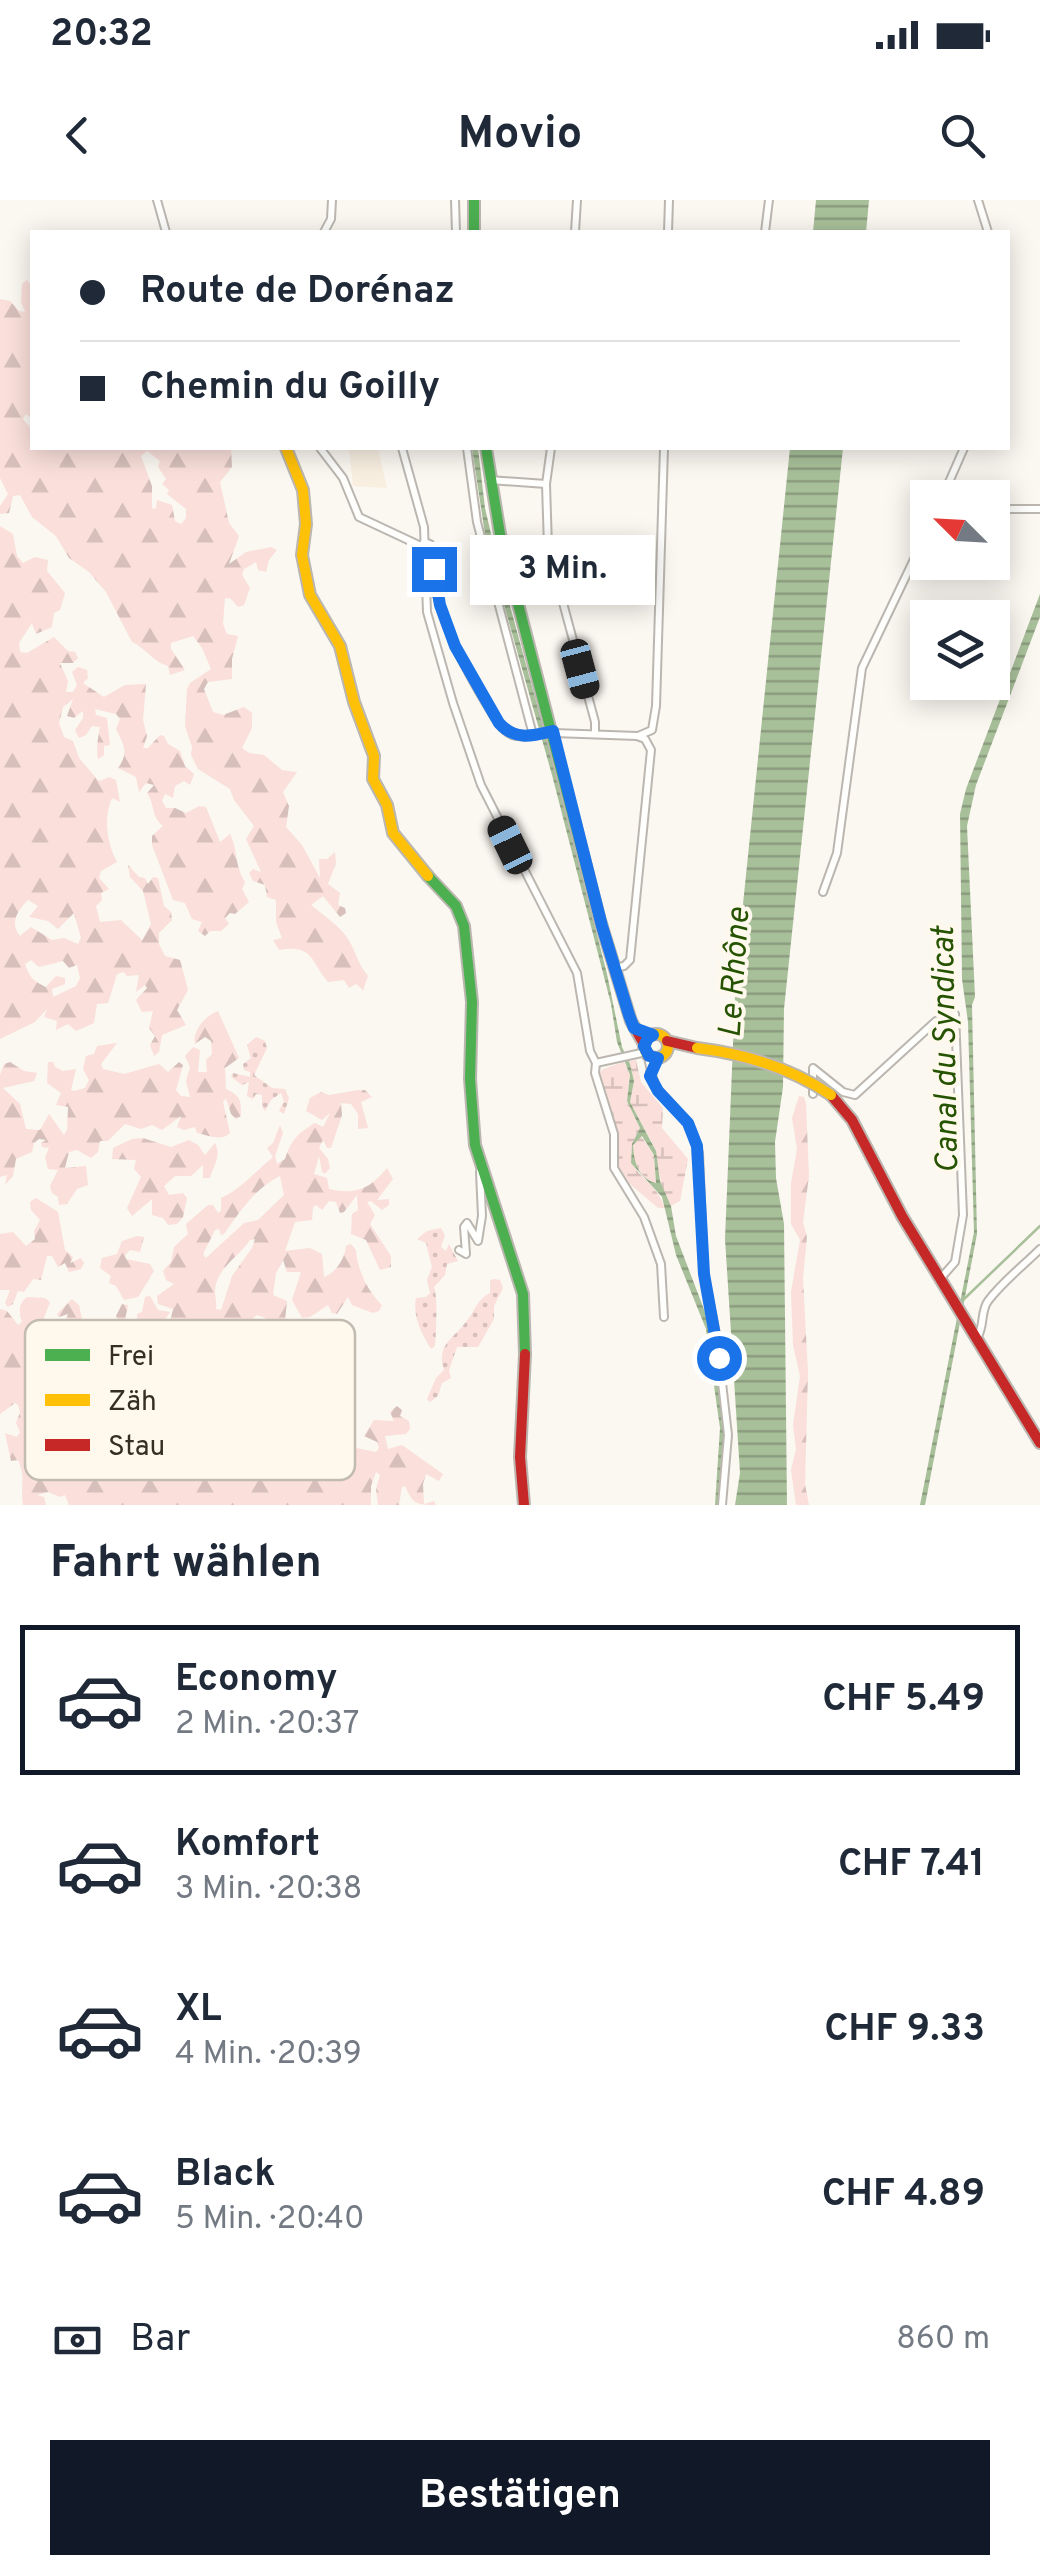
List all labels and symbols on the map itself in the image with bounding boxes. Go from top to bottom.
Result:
north arrow [910,480,1010,580]
callout: 3 Min. [469,534,654,604]
route end [412,547,457,592]
car [558,636,602,702]
car [483,811,537,879]
water label: Le Rhône [712,906,761,1039]
water label: Canal du Syndicat [925,925,969,1174]
legend [25,1320,355,1480]
route start [697,1336,742,1381]
text: Frei [108,1340,154,1376]
text: Zäh [108,1385,157,1421]
text: Stau [108,1430,165,1466]

